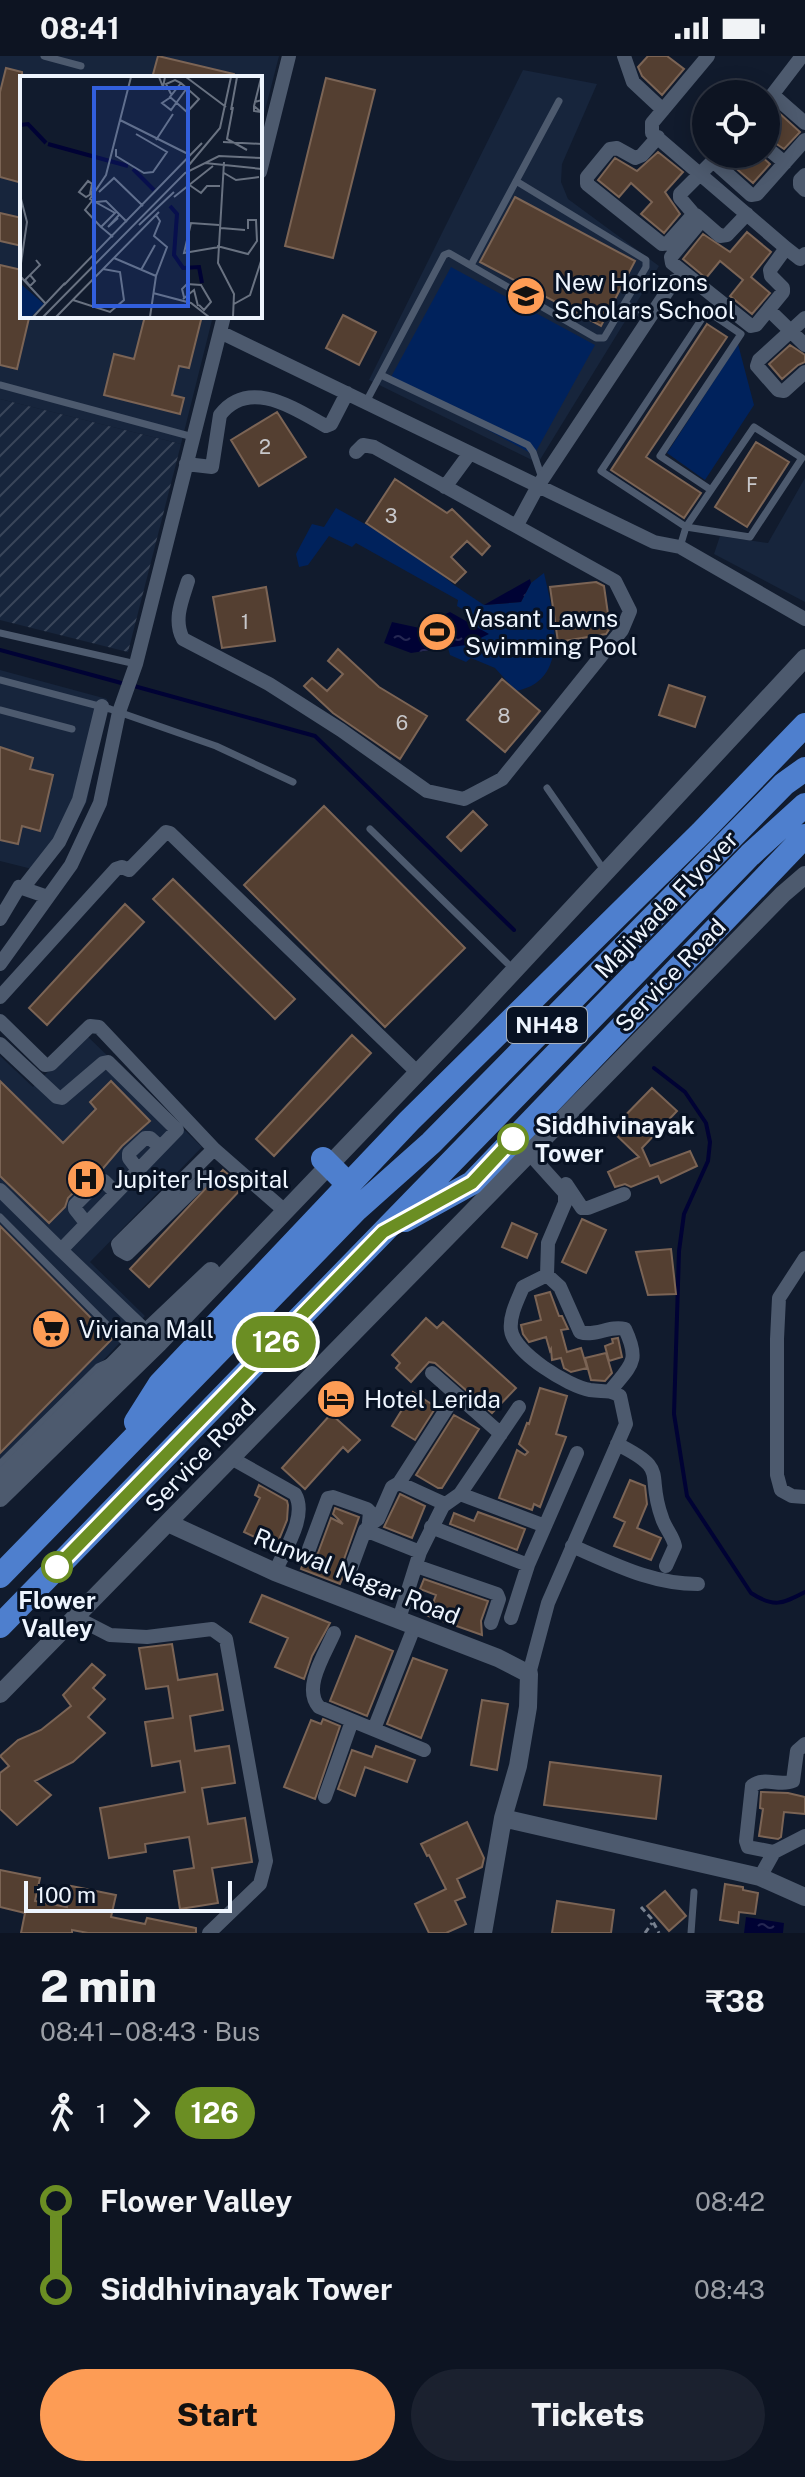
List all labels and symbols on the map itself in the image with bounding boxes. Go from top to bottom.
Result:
inset map [20,76,262,318]
place label: New Horizons Scholars School [554,268,735,324]
school or university icon: New Horizons Scholars School [505,275,547,317]
house number: 2 [259,435,271,459]
house number: F [746,473,758,497]
house number: 3 [385,504,397,528]
place label: Vasant Lawns Swimming Pool [465,604,638,660]
house number: 1 [241,610,249,634]
sports icon: Vasant Lawns Swimming Pool [416,611,458,653]
house number: 8 [498,704,510,728]
house number: 6 [396,711,408,735]
street label: Majiwada Flyover [589,825,743,983]
street label: Service Road [609,913,731,1037]
road number: NH48 [507,1007,587,1043]
place label: Siddhivinayak Tower [535,1111,695,1167]
marker: Siddhivinayak Tower [498,1124,528,1154]
hospital icon: Jupiter Hospital [65,1158,107,1200]
place label: Jupiter Hospital [114,1165,289,1193]
supermarket icon: Viviana Mall [30,1308,72,1350]
place label: Viviana Mall [79,1315,214,1343]
line badge: 126 [230,1316,322,1368]
hotel icon: Hotel Lerida [315,1378,357,1420]
place label: Hotel Lerida [364,1385,501,1413]
street label: Service Road [139,1393,261,1517]
street label: Runwal Nagar Road [250,1522,464,1630]
marker: Flower Valley [42,1552,72,1582]
place label: Flower Valley [18,1586,96,1642]
scale bar [24,1877,232,1913]

